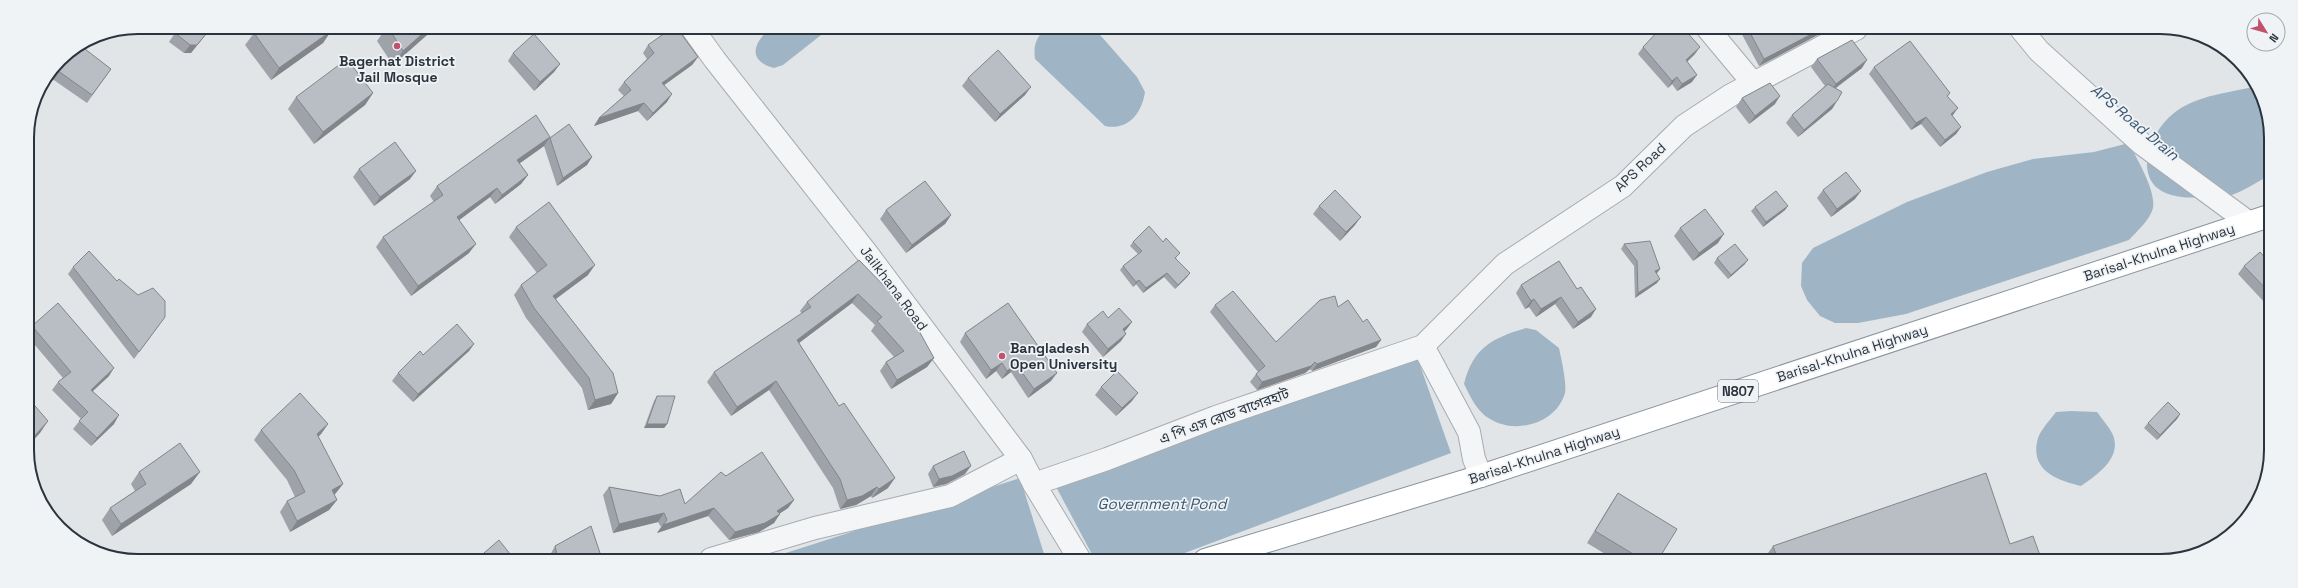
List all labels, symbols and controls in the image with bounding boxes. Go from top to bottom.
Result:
north arrow [2246,12,2286,52]
text: N [2266,31,2282,45]
marker: Bagerhat District Jail Mosque [392,41,402,51]
place label: Bagerhat District Jail Mosque [339,52,455,86]
water label: APS Road Drain [2087,80,2183,165]
street label: APS Road [1611,139,1669,195]
street label: Barisal-Khulna Highway [2081,219,2237,285]
street label: Jailkhana Road [856,242,932,334]
street label: Barisal-Khulna Highway [1774,320,1930,386]
place label: Bangladesh Open University [1010,339,1117,373]
marker: Bangladesh Open University [997,351,1007,361]
road number: N807 [1718,380,1758,402]
street label: এ পি এস রোড বাগেরহাট [1156,384,1292,448]
street label: Barisal-Khulna Highway [1466,422,1622,488]
water label: Government Pond [1098,494,1229,513]

